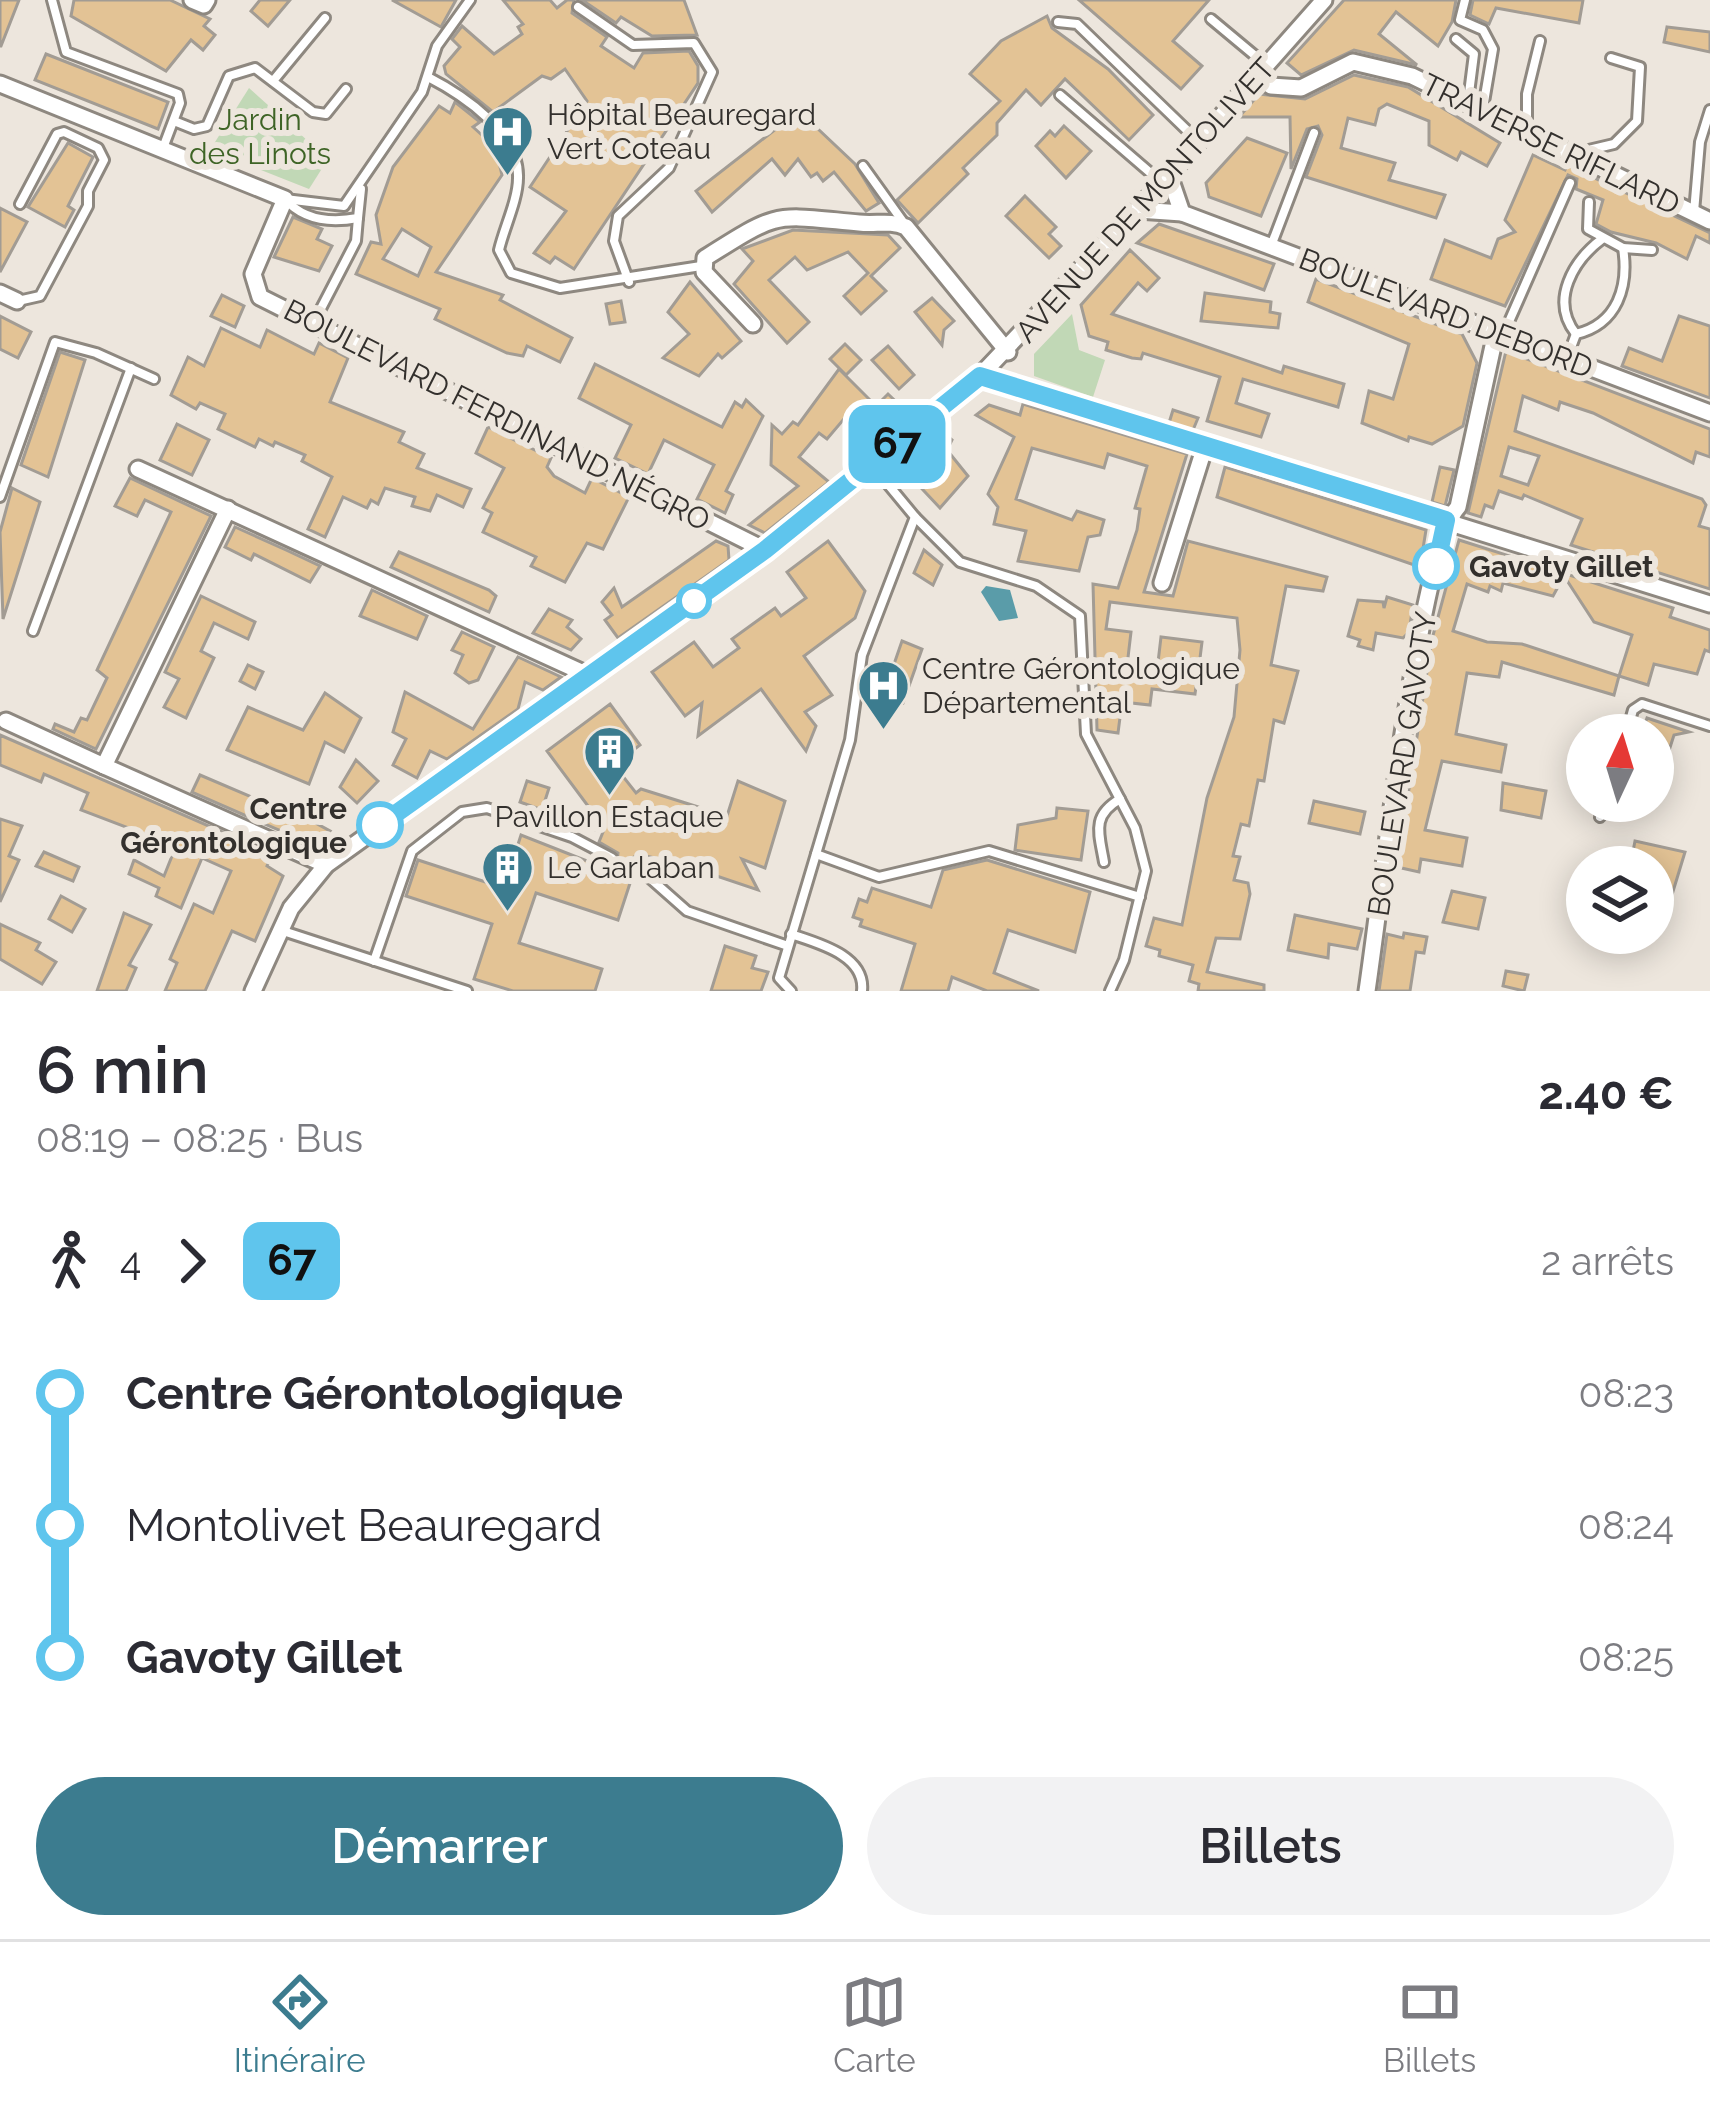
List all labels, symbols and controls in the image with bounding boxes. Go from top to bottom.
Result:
street label: AVENUE DE MONTOLIVET [1008,51,1282,349]
street label: TRAVERSE RIFLARD [1417,66,1685,222]
place label: Hôpital Beauregard Vert Coteau [547,97,816,166]
park label: Jardin des Linots [189,102,331,171]
hospital icon: Hôpital Beauregard Vert Coteau [480,103,536,177]
street label: BOULEVARD DEBORD [1294,241,1598,385]
street label: BOULEVARD FERDINAND NÉGRO [278,292,716,538]
line badge: 67 [843,405,951,483]
text: 67 [872,419,922,468]
marker: Gavoty Gillet [1414,544,1458,588]
place label: Gavoty Gillet [1469,549,1654,584]
unlabelled marker [678,585,710,617]
street label: BOULEVARD GAVOTY [1361,609,1443,919]
place label: Centre Gérontologique Départemental [922,651,1240,720]
hospital icon: Centre Gérontologique Départemental [855,657,911,731]
north arrow [1566,714,1674,822]
map controls [1566,714,1674,954]
building icon: Pavillon Estaque [581,723,637,797]
place label: Centre Gérontologique [120,791,347,860]
place label: Pavillon Estaque [494,799,724,834]
marker: Centre Gérontologique [358,803,402,847]
building icon: Le Garlaban [480,839,536,913]
button: layers [1566,846,1674,954]
place label: Le Garlaban [547,850,715,885]
text: 6 min [36,1031,209,1108]
text: 2.40 € [1538,1067,1674,1120]
text: 08:19 – 08:25 · Bus [36,1115,363,1161]
icon: walk [36,1228,102,1294]
icon: forward [159,1228,225,1294]
text: 67 [267,1236,316,1285]
text: 4 [120,1238,141,1284]
text: 2 arrêts [1541,1238,1674,1284]
text: Centre Gérontologique [126,1367,623,1420]
text: 08:23 [1579,1370,1674,1416]
text: Montolivet Beauregard [126,1499,602,1552]
text: 08:24 [1578,1502,1674,1548]
text: Gavoty Gillet [126,1631,403,1684]
text: 08:25 [1578,1634,1674,1680]
button: Démarrer [36,1777,843,1915]
button: Billets [867,1777,1674,1915]
tab: Itinéraire [234,1969,366,2080]
tab: Carte [833,1969,916,2080]
tab: Billets [1383,1969,1476,2080]

